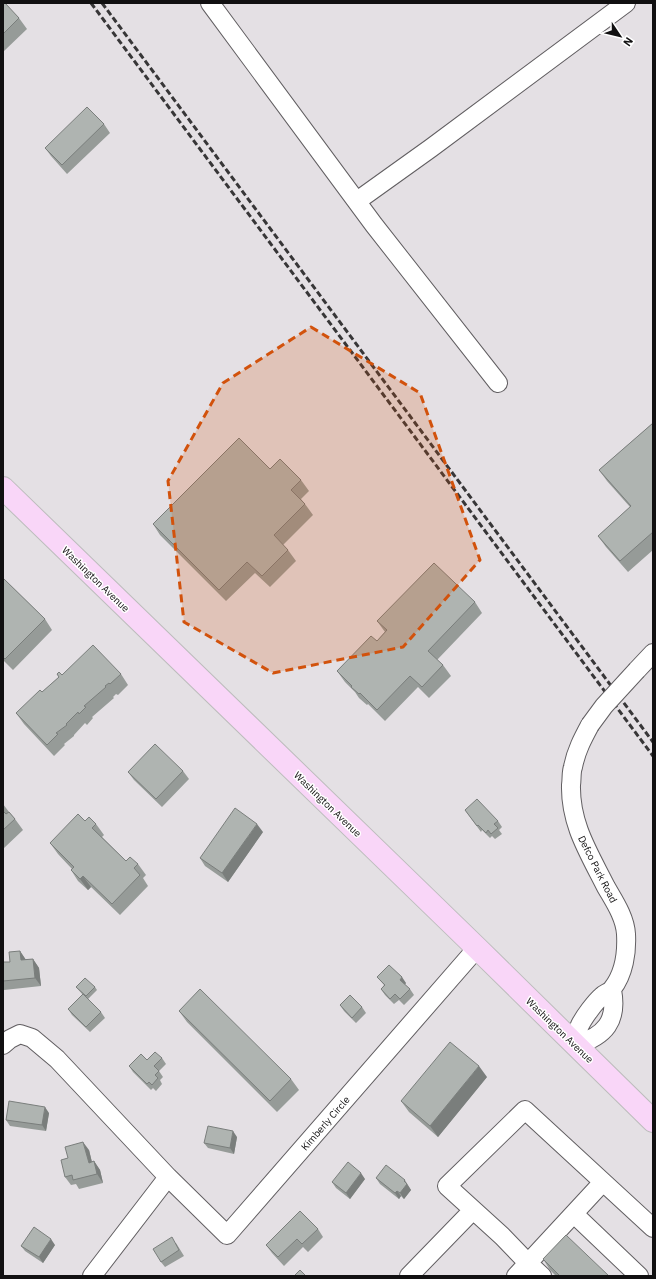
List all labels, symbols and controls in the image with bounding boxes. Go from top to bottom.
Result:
north arrow [600,16,640,56]
text: N [620,34,636,49]
street label: Washington Avenue [59,544,132,615]
street label: Washington Avenue [291,769,364,840]
street label: Defco Park Road [575,833,620,905]
street label: Washington Avenue [523,995,596,1066]
street label: Kimberly Circle [298,1093,353,1153]

